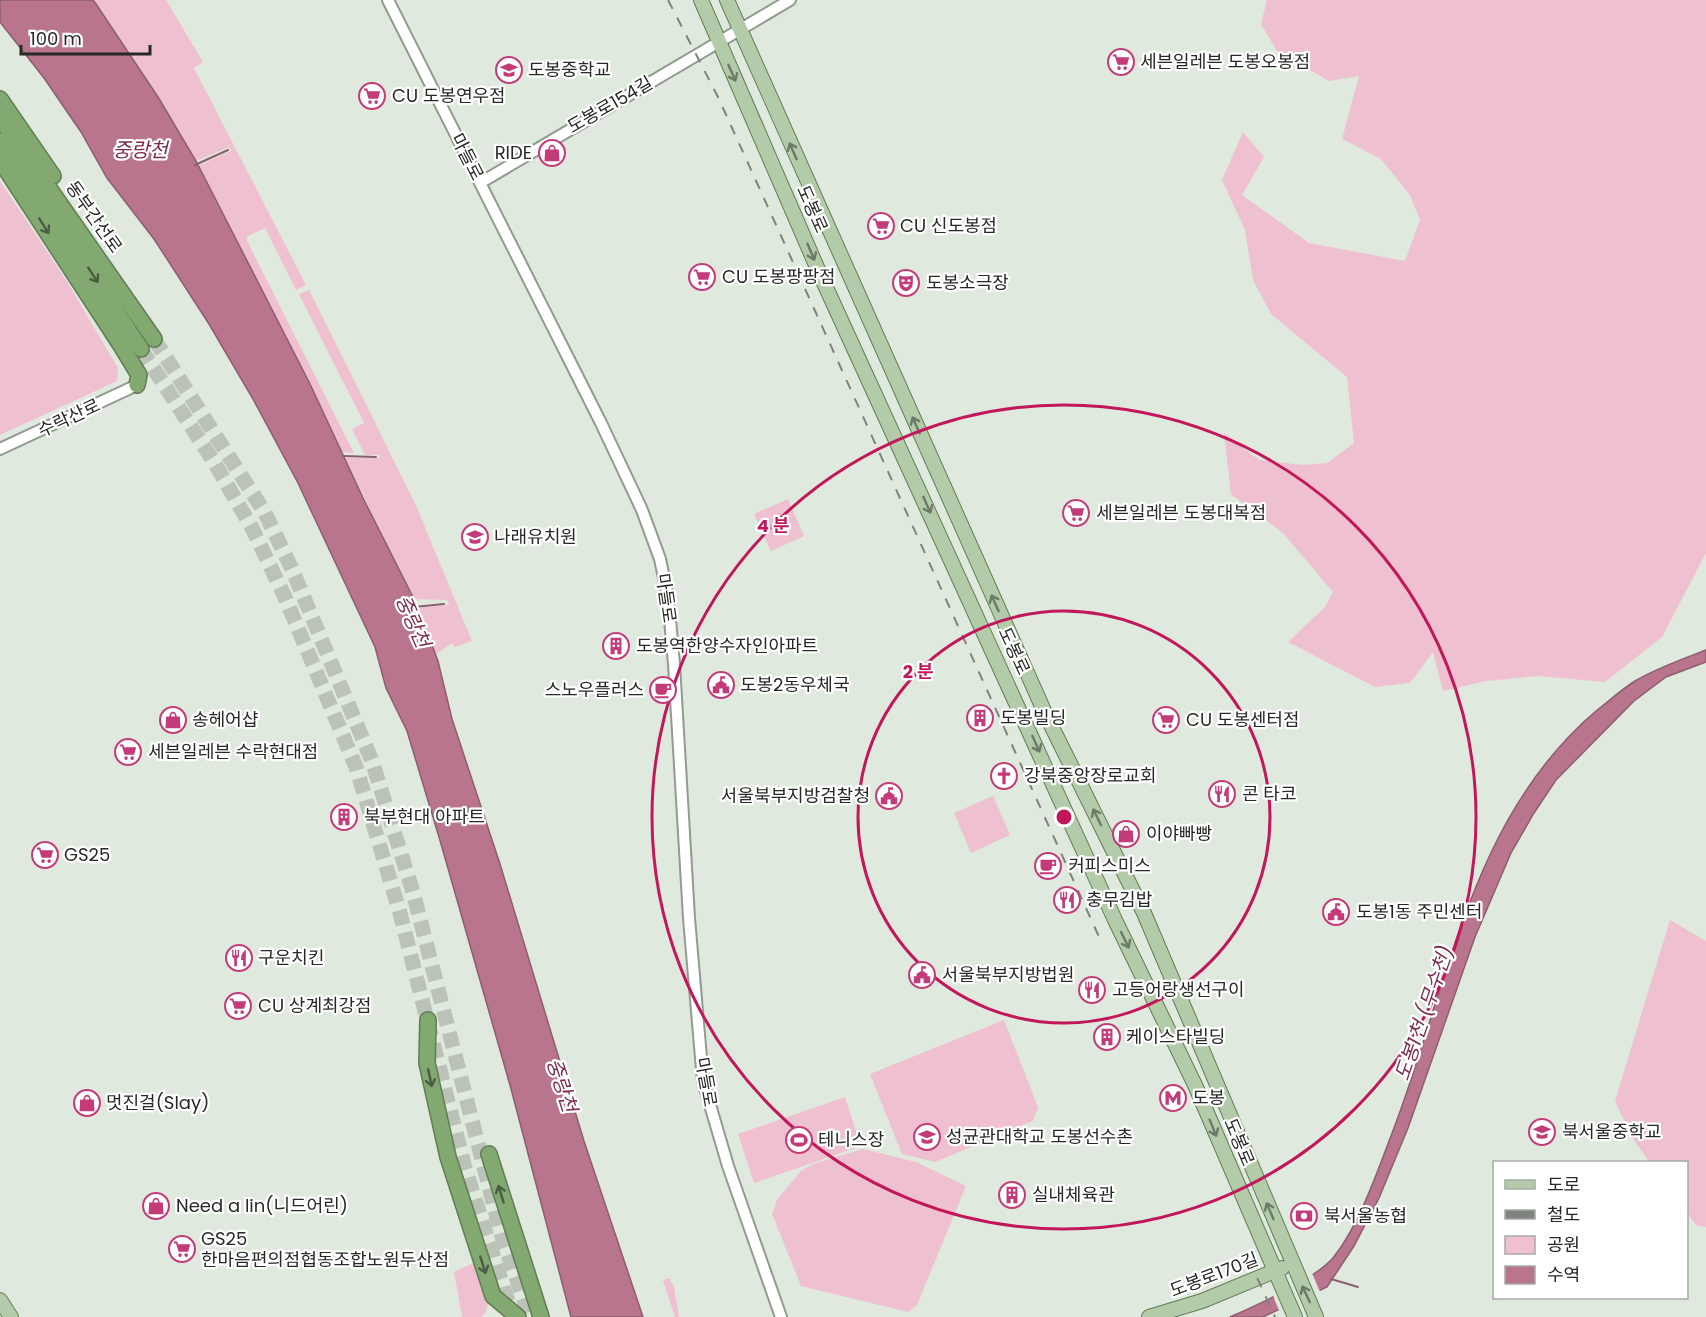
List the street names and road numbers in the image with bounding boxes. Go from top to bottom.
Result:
street label: 도봉로154길 [563,70,657,139]
street label: 마들로 [445,129,490,185]
street label: 동부간선로 [60,176,128,258]
street label: 도봉로 [791,181,834,237]
street label: 수락산로 [33,392,104,443]
street label: 마들로 [651,572,682,624]
street label: 도봉로 [993,623,1036,679]
street label: 마들로 [690,1055,723,1109]
street label: 도봉로 [1218,1114,1261,1170]
street label: 도봉로170길 [1166,1246,1262,1303]

